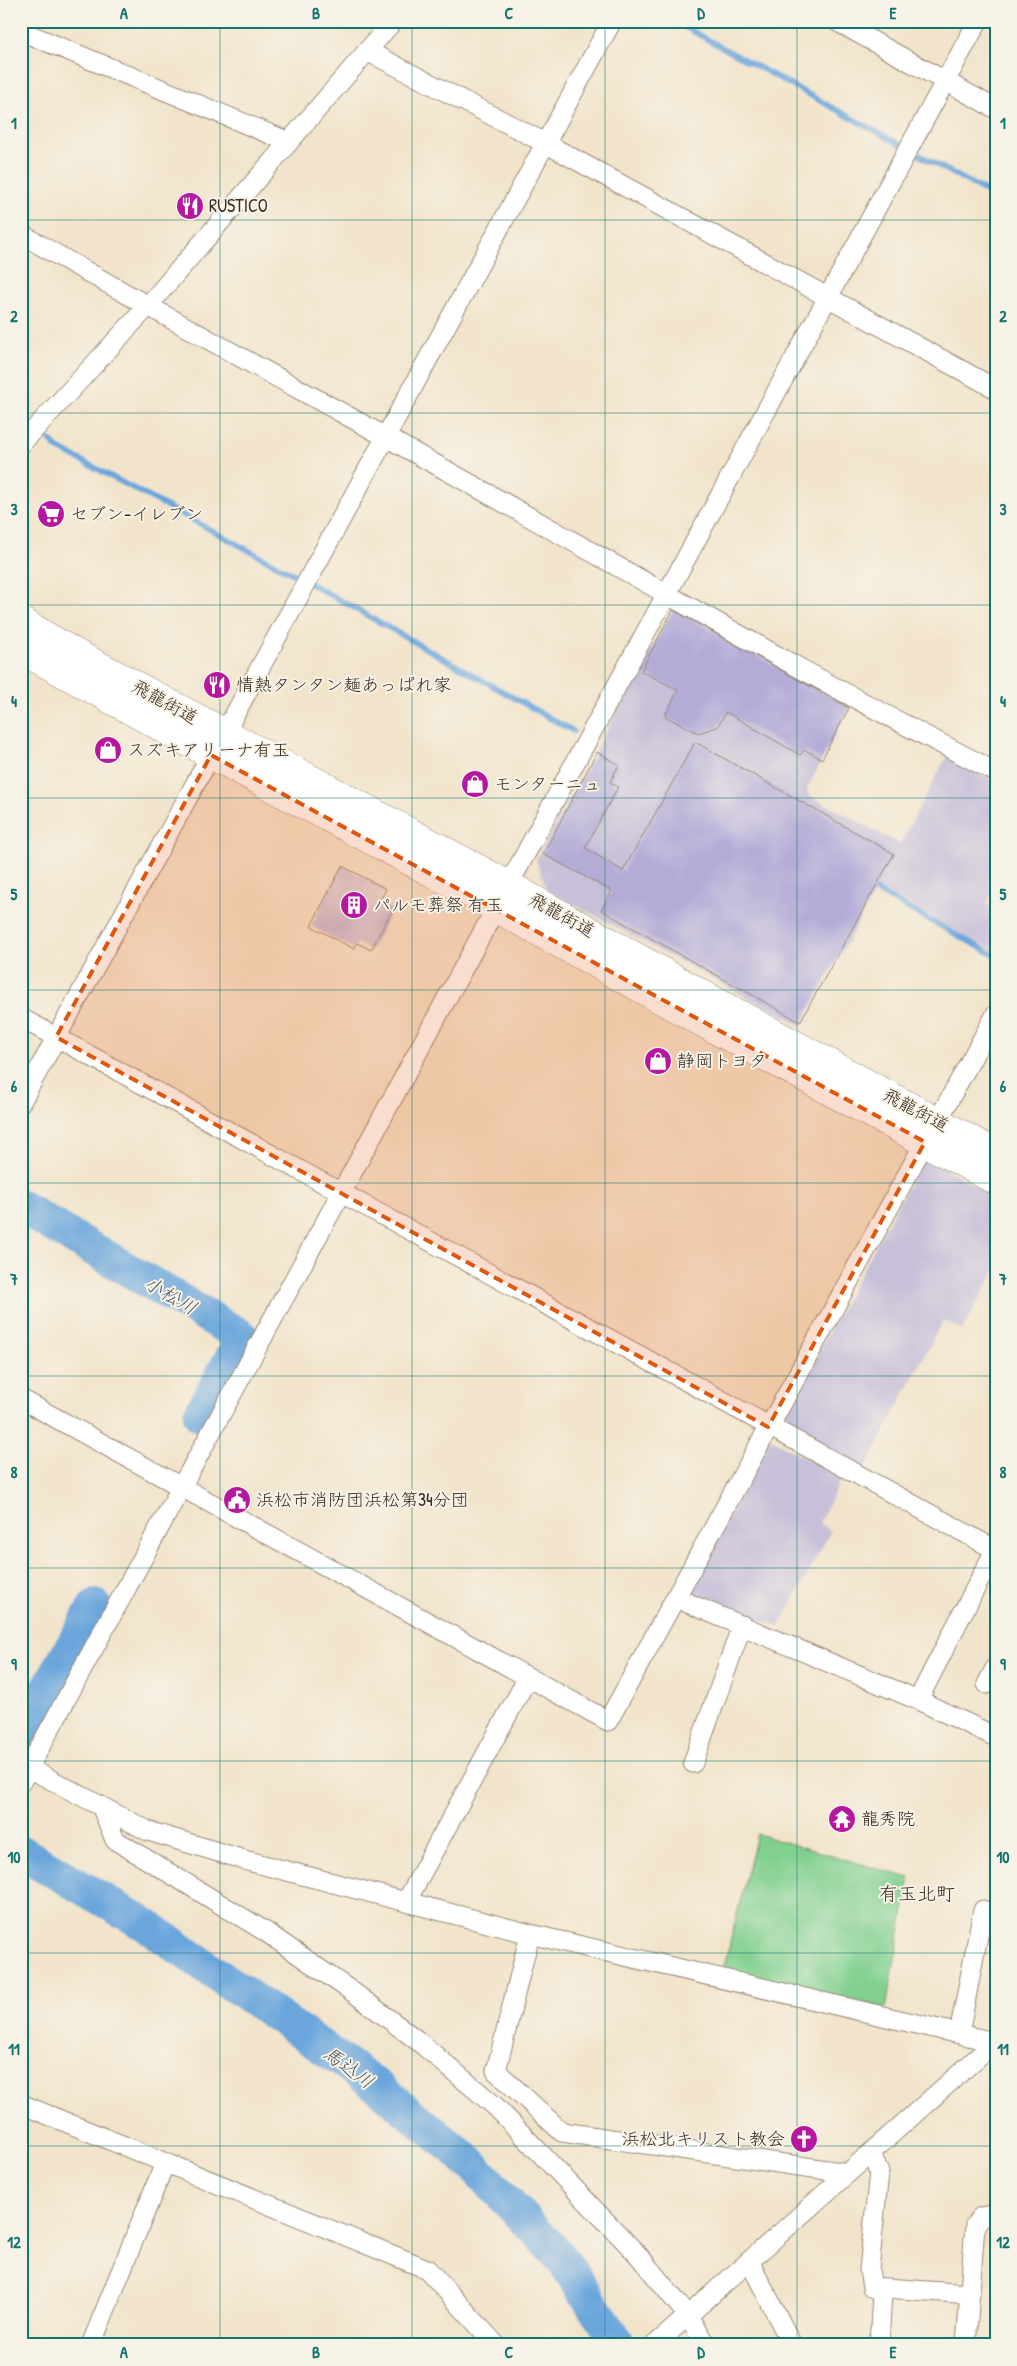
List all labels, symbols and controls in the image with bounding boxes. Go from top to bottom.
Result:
text: A [120,2,128,24]
text: B [312,2,320,24]
text: C [505,2,514,24]
text: D [697,2,705,24]
text: E [889,2,897,24]
text: 1 [11,112,17,134]
text: 1 [1000,112,1006,134]
restaurant icon: RUSTICO [175,191,205,221]
place label: RUSTICO [209,193,268,218]
text: 2 [10,305,18,327]
text: 2 [999,305,1007,327]
text: 3 [10,498,18,520]
text: 3 [999,498,1007,520]
supermarket icon: セブン-イレブン [36,499,66,529]
place label: セブン-イレブン [70,501,203,526]
restaurant icon: 情熱タンタン麺あっぱれ家 [202,670,232,700]
place label: 情熱タンタン麺あっぱれ家 [236,672,451,697]
street label: 飛龍街道 [128,673,203,730]
text: 4 [11,690,17,712]
text: 4 [1000,690,1006,712]
shop icon: スズキアリーナ有玉 [93,735,123,765]
place label: スズキアリーナ有玉 [127,737,290,762]
shop icon: モンターニュ [460,769,490,799]
place label: モンターニュ [494,771,601,796]
text: 5 [11,883,18,905]
text: 5 [1000,883,1007,905]
street label: 飛龍街道 [525,886,600,943]
building icon: パルモ葬祭 有玉 [339,890,369,920]
place label: パルモ葬祭 有玉 [373,892,503,917]
shop icon: 静岡トヨタ [643,1046,673,1076]
place label: 静岡トヨタ [677,1048,767,1073]
text: 6 [11,1075,18,1097]
text: 6 [1000,1075,1007,1097]
street label: 飛龍街道 [879,1082,954,1137]
text: 7 [9,1268,18,1290]
text: 7 [998,1268,1007,1290]
water label: 小松川 [140,1269,202,1321]
text: 8 [11,1461,18,1483]
text: 8 [1000,1461,1007,1483]
public building icon: 浜松市消防団浜松第34分団 [222,1485,252,1515]
place label: 浜松市消防団浜松第34分団 [256,1487,469,1512]
text: 9 [11,1653,17,1675]
text: 9 [1000,1653,1006,1675]
temple icon: 龍秀院 [827,1804,857,1834]
place label: 龍秀院 [861,1806,915,1831]
text: 10 [8,1846,20,1868]
text: 10 [997,1846,1009,1868]
district label: 有玉北町 [879,1880,955,1906]
text: 11 [8,2038,20,2060]
text: 11 [997,2038,1009,2060]
water label: 馬込川 [318,2040,380,2094]
church icon: 浜松北キリスト教会 [789,2124,819,2154]
place label: 浜松北キリスト教会 [622,2126,785,2151]
text: 12 [7,2231,21,2253]
text: 12 [996,2231,1010,2253]
text: A [120,2341,128,2363]
text: B [312,2341,320,2363]
text: C [505,2341,514,2363]
text: D [697,2341,705,2363]
text: E [889,2341,897,2363]

